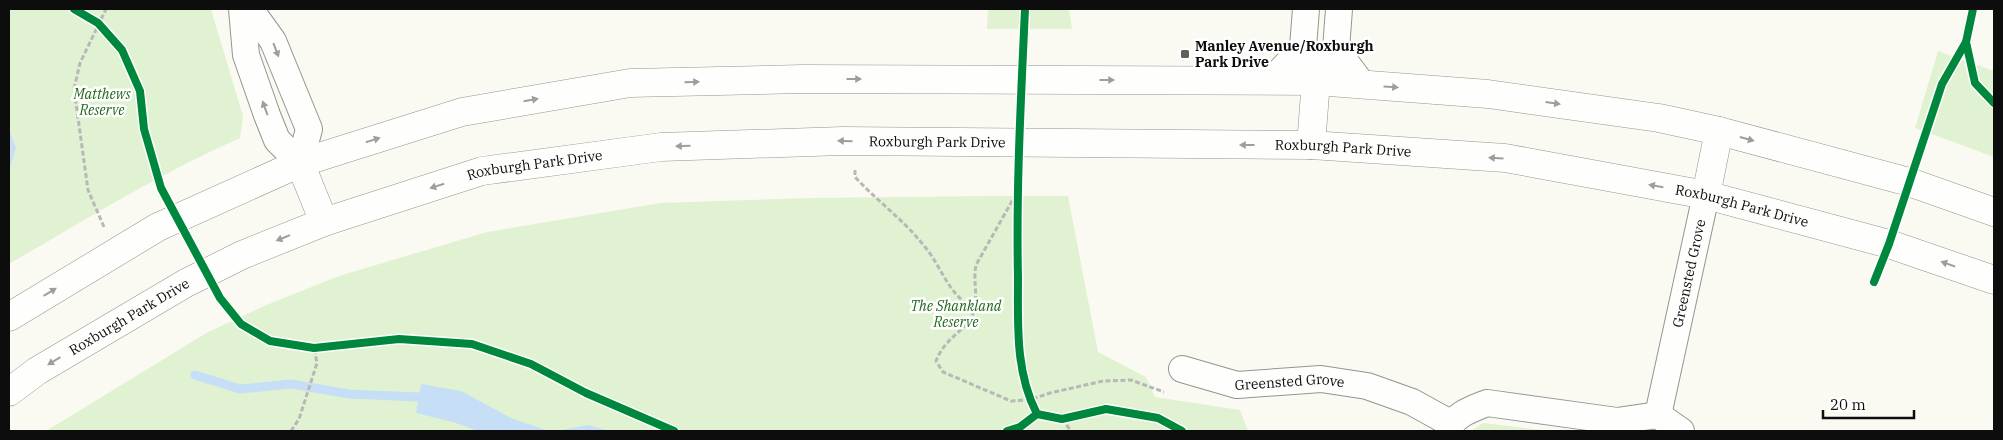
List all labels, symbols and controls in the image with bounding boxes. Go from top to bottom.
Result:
place label: Manley Avenue/Roxburgh Park Drive [1195,37,1374,71]
one-way arrow [272,43,280,58]
marker: Manley Avenue/Roxburgh Park Drive [1179,48,1191,60]
one-way arrow [846,75,862,83]
one-way arrow [1099,76,1115,84]
one-way arrow [684,77,700,85]
one-way arrow [1384,83,1400,91]
park label: Matthews Reserve [72,85,131,119]
one-way arrow [523,96,539,104]
one-way arrow [1545,99,1561,107]
one-way arrow [261,100,269,115]
street label: Roxburgh Park Drive [869,132,1006,151]
one-way arrow [366,135,381,143]
one-way arrow [1740,135,1755,143]
street label: Roxburgh Park Drive [1275,136,1412,161]
one-way arrow [837,137,853,145]
one-way arrow [1238,141,1254,149]
one-way arrow [674,143,690,151]
street label: Roxburgh Park Drive [464,146,603,184]
one-way arrow [1488,153,1504,161]
one-way arrow [1648,181,1664,189]
street label: Roxburgh Park Drive [1674,181,1811,231]
one-way arrow [429,182,444,190]
street label: Greensted Grove [1668,218,1709,329]
one-way arrow [276,235,290,243]
one-way arrow [1940,260,1955,268]
street label: Roxburgh Park Drive [66,274,193,359]
one-way arrow [44,287,57,296]
park label: The Shankland Reserve [911,297,1002,331]
one-way arrow [47,357,60,366]
street label: Greensted Grove [1234,370,1346,394]
scale bar [1823,388,1914,420]
text: 20 m [1830,395,1866,414]

